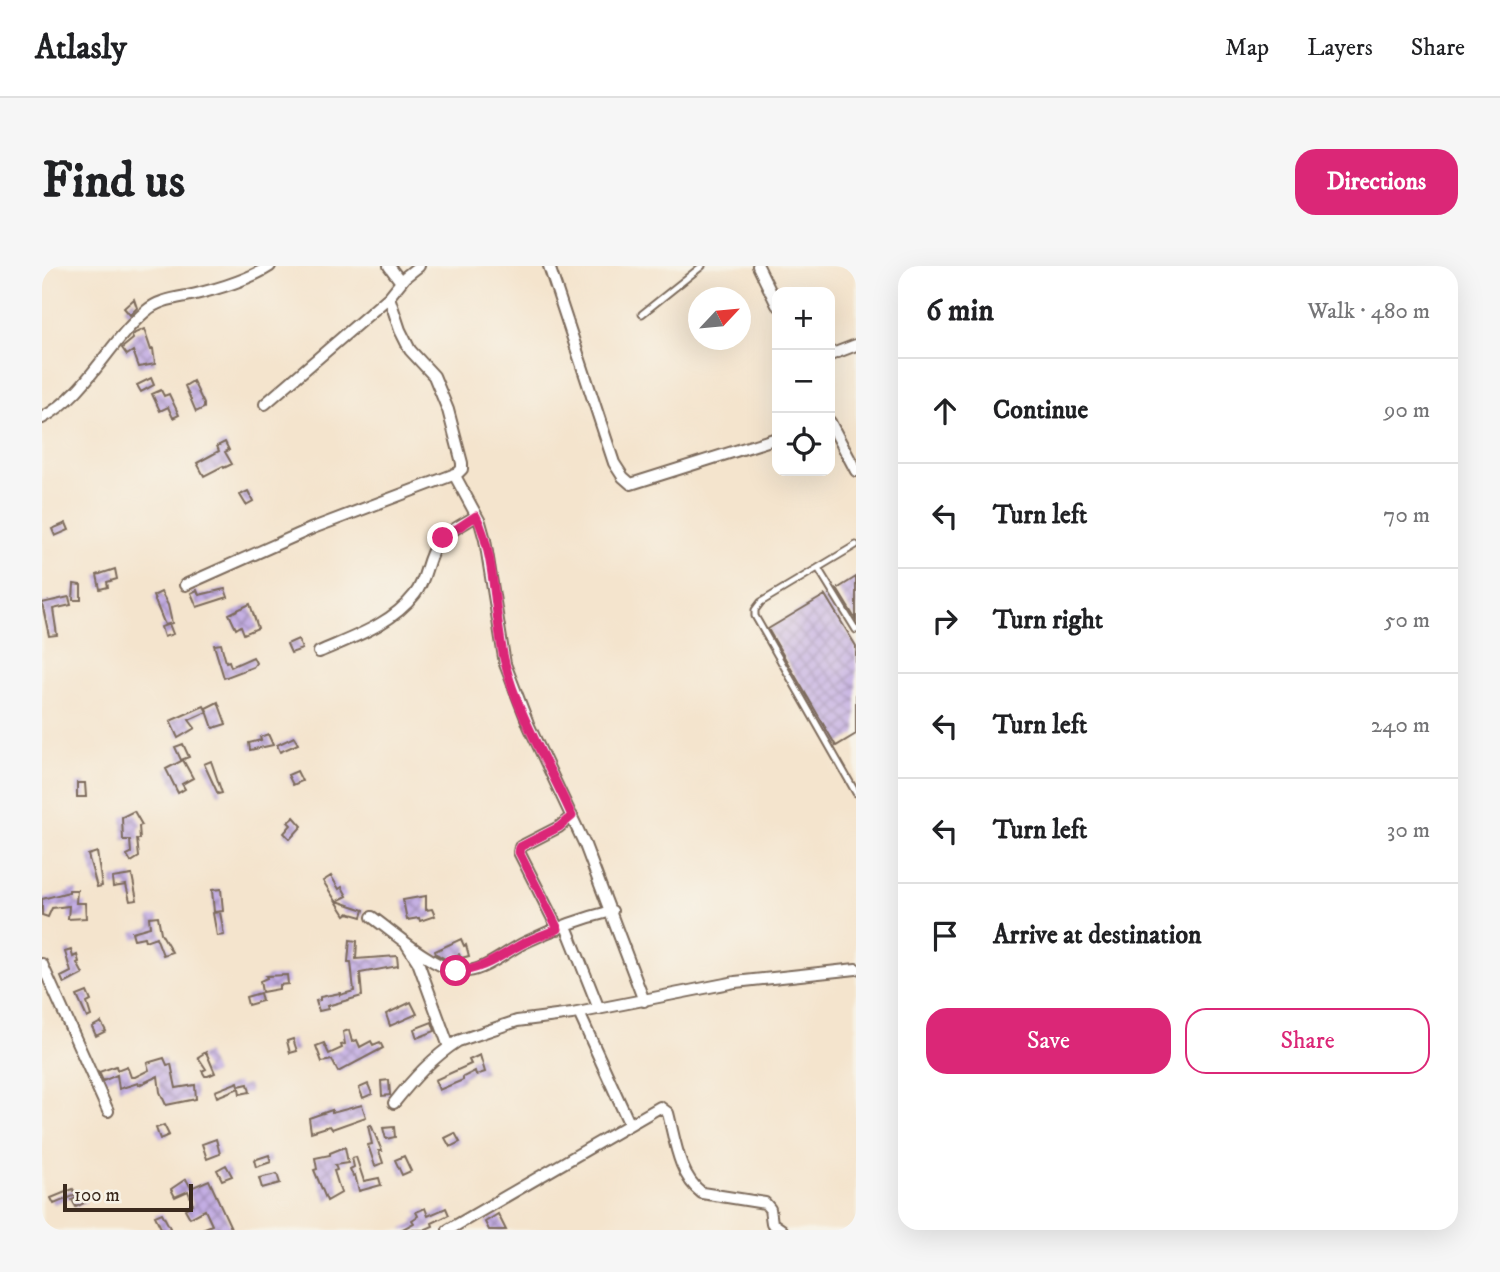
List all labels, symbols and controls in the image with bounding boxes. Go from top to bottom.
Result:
text: Atlasly [35,28,127,69]
text: Map [1225,33,1269,63]
text: Layers [1307,33,1373,63]
text: Share [1411,33,1465,63]
button: Directions [1295,149,1458,215]
text: Find us [42,151,185,213]
north arrow [688,287,751,350]
map controls [772,287,835,476]
button: + [772,287,835,350]
text: 6 min [926,293,994,330]
text: Walk · 480 m [1307,297,1430,326]
button: − [772,350,835,413]
icon: ahead [926,392,964,430]
text: Continue [993,394,1088,427]
text: 90 m [1384,396,1430,425]
button: locate [772,413,835,476]
icon: left [926,497,964,535]
text: Turn left [993,499,1087,532]
text: 70 m [1383,501,1430,530]
route end [427,522,458,553]
icon: right [926,602,964,640]
text: Turn right [993,604,1103,637]
text: 50 m [1384,606,1430,635]
icon: left [926,707,964,745]
text: Turn left [993,709,1087,742]
text: 240 m [1371,711,1430,740]
icon: left [926,812,964,850]
text: Turn left [993,814,1087,847]
text: 30 m [1387,816,1430,845]
icon: arrive [926,917,964,955]
text: Arrive at destination [993,919,1202,952]
route start [440,955,471,986]
button: Save [926,1008,1171,1074]
button: Share [1185,1008,1430,1074]
scale bar [63,1181,192,1213]
text: 100 m [74,1184,120,1207]

